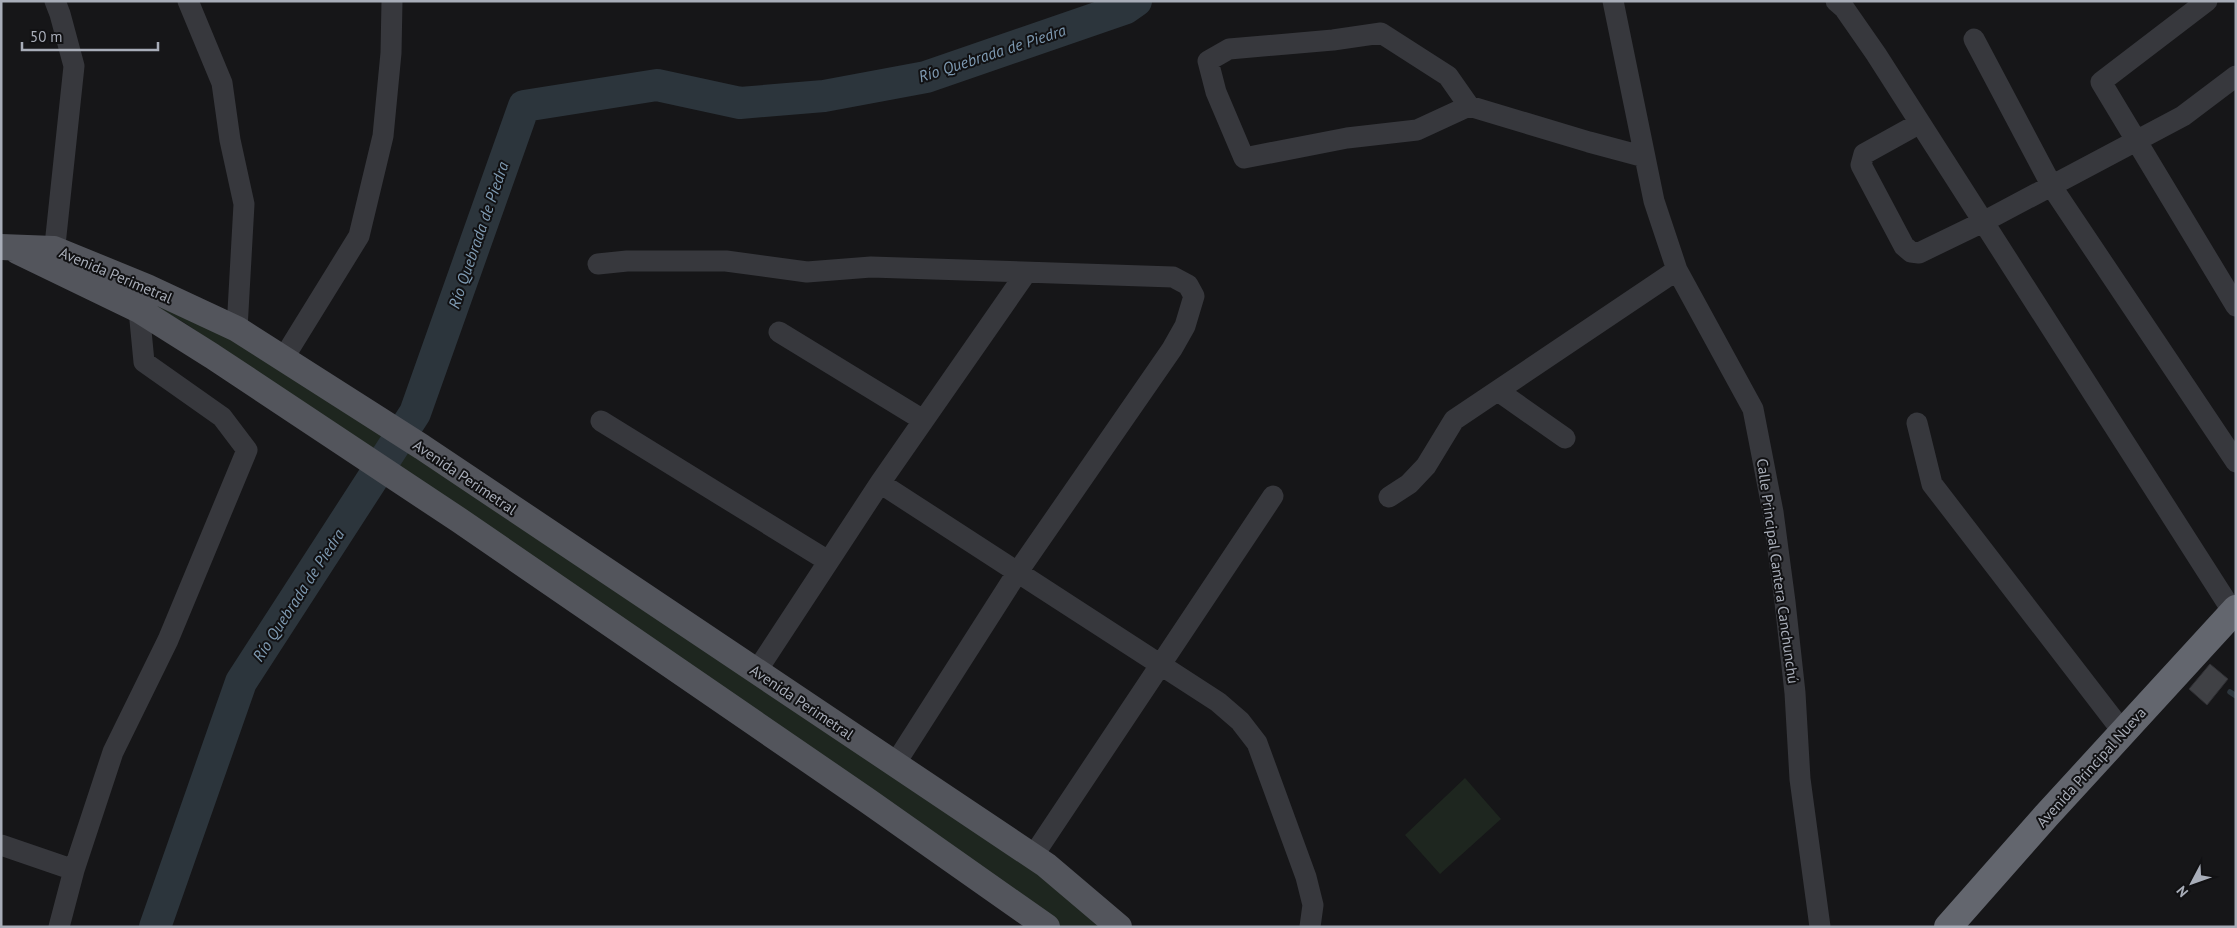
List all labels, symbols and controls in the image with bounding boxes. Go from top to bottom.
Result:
scale bar [22,20,159,52]
water label: Río Quebrada de Piedra [916,20,1068,86]
text: 50 m [30,27,63,46]
water label: Río Quebrada de Piedra [444,159,513,311]
street label: Avenida Perimetral [57,243,176,308]
street label: Avenida Perimetral [409,435,521,519]
street label: Calle Principal Cantera Canchunchú [1753,457,1803,685]
water label: Río Quebrada de Piedra [248,525,348,665]
street label: Avenida Perimetral [746,660,858,744]
street label: Avenida Principal Nueva [2032,703,2150,831]
north arrow [2167,858,2217,908]
text: N [2172,882,2192,901]

